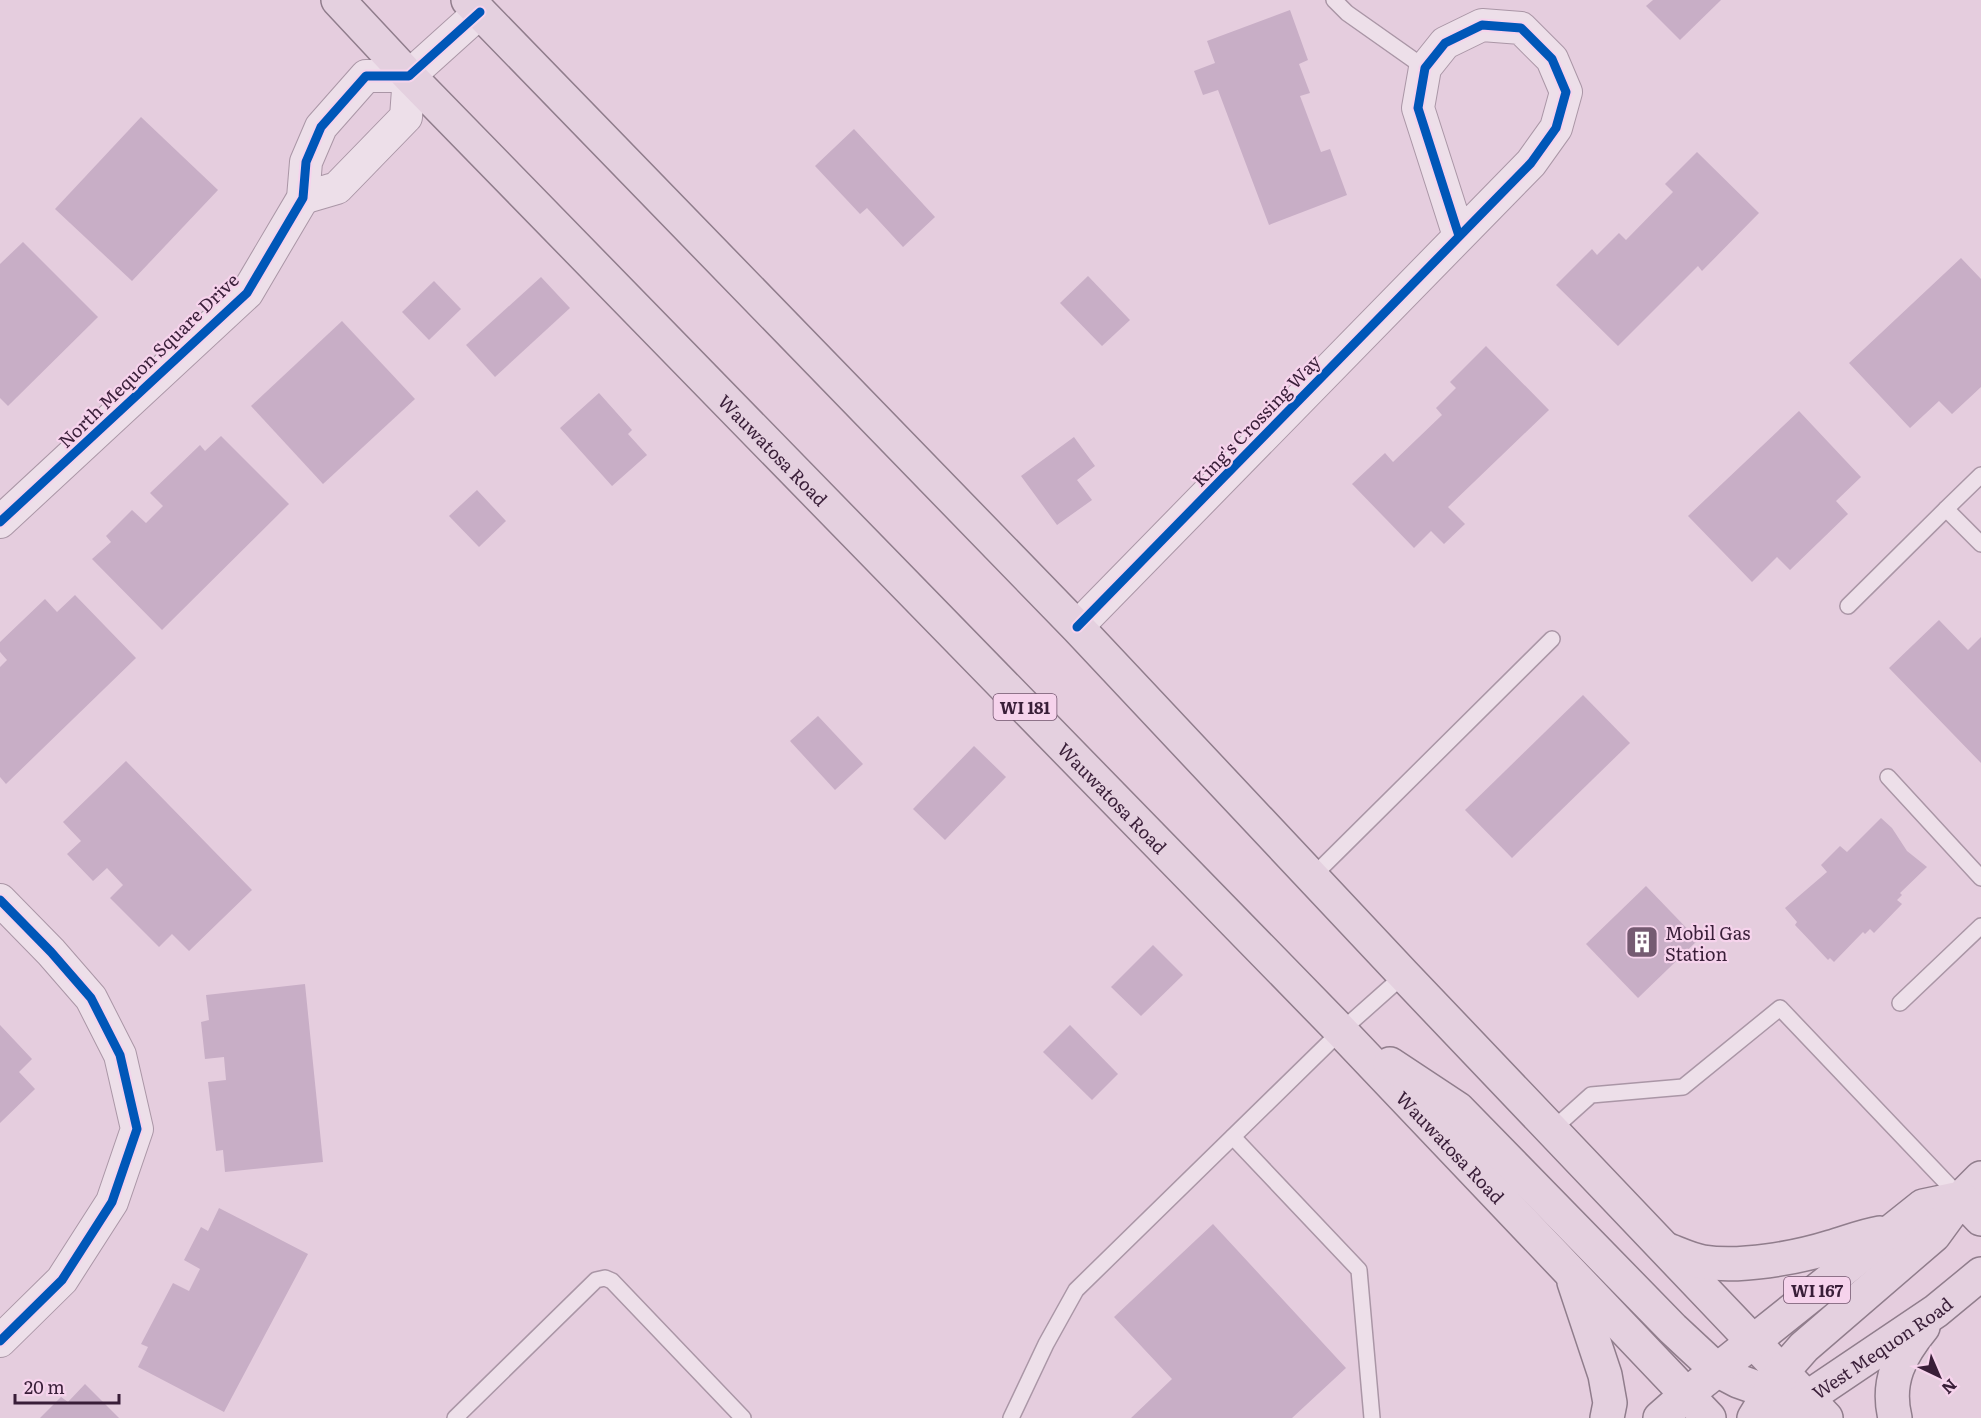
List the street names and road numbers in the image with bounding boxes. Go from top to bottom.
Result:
street label: North Mequon Square Drive [52,266,244,454]
street label: King's Crossing Way [1186,347,1327,492]
street label: Wauwatosa Road [713,388,835,512]
road number: WI 181 [994,694,1056,720]
street label: Wauwatosa Road [1052,735,1174,859]
street label: Wauwatosa Road [1391,1084,1511,1209]
road number: WI 167 [1784,1277,1850,1303]
street label: West Mequon Road [1806,1290,1958,1405]

